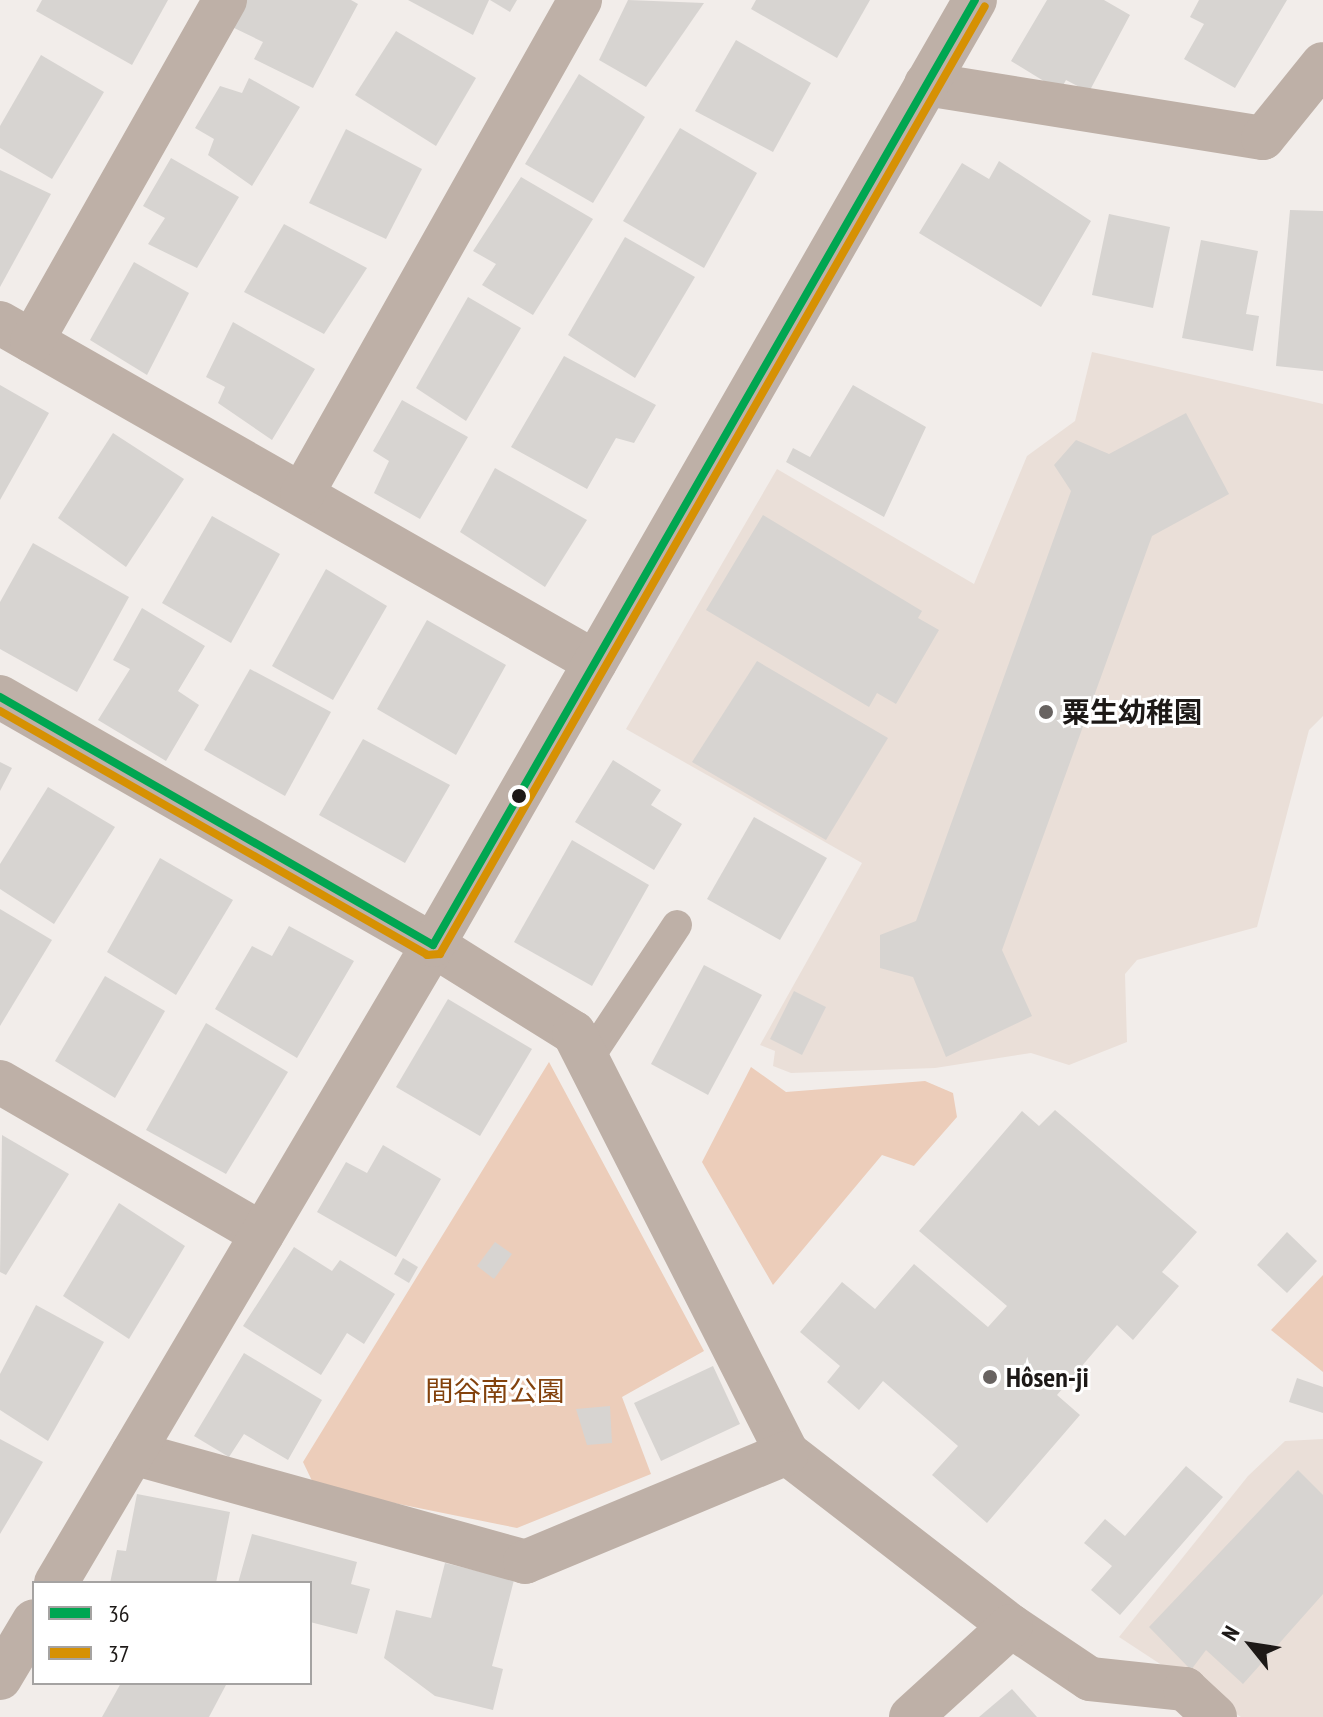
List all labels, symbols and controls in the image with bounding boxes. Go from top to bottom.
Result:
place label: 粟生幼稚園 [1062,695,1202,729]
marker: 粟生幼稚園 [1037,703,1055,721]
unlabelled marker [511,788,527,804]
place label: Hôsen-ji [1006,1360,1089,1394]
marker: Hôsen-ji [981,1368,999,1386]
park label: 間谷南公園 [425,1374,565,1408]
legend [32,1581,312,1685]
text: 36 [108,1598,130,1629]
north arrow [1211,1605,1291,1685]
text: N [1215,1621,1245,1645]
text: 37 [108,1638,130,1669]

